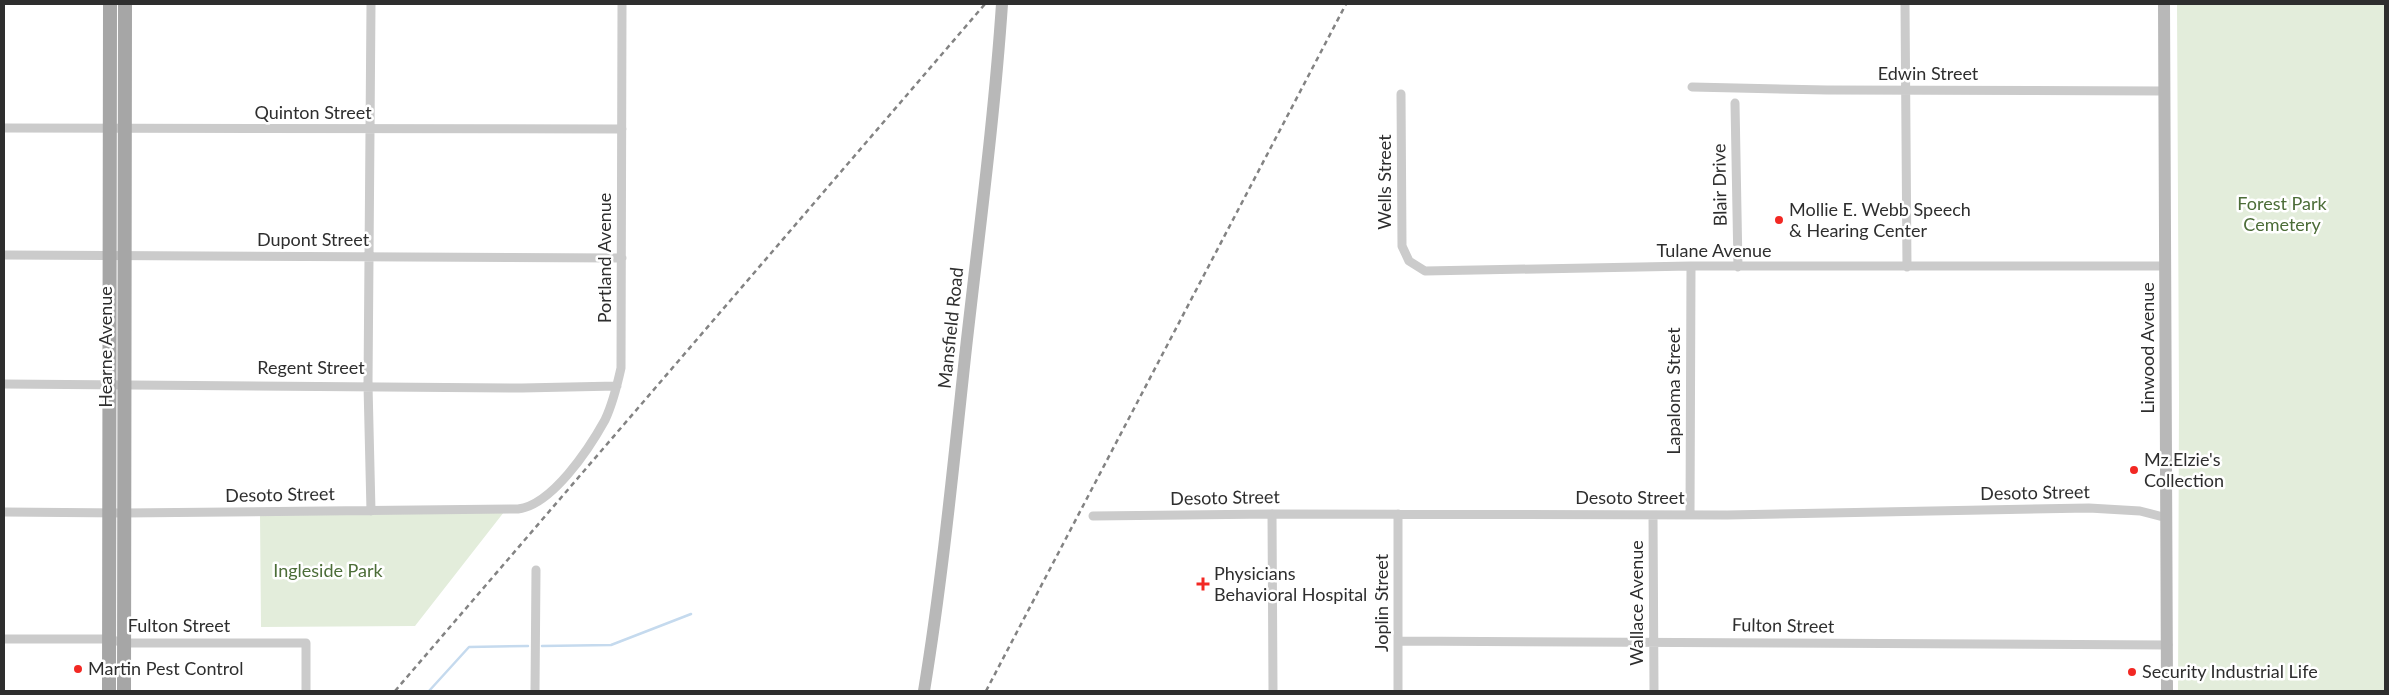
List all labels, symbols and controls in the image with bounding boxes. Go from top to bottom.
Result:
street label: Edwin Street [1878,62,1979,84]
street label: Quinton Street [254,101,372,123]
street label: Wells Street [1373,134,1395,230]
street label: Blair Drive [1707,143,1731,227]
park label: Forest Park Cemetery [2237,192,2328,235]
street label: Portland Avenue [593,193,615,323]
place label: Mollie E. Webb Speech & Hearing Center [1789,198,1971,241]
marker: Mollie E. Webb Speech & Hearing Center [1773,214,1785,226]
street label: Dupont Street [257,228,370,250]
street label: Tulane Avenue [1656,239,1772,261]
street label: Mansfield Road [933,266,967,390]
street label: Linwood Avenue [2136,282,2158,414]
street label: Hearne Avenue [94,286,116,408]
street label: Lapaloma Street [1662,327,1684,455]
street label: Regent Street [257,356,365,378]
place label: Mz.Elzie's Collection [2144,448,2224,491]
marker: Mz.Elzie's Collection [2128,464,2140,476]
street label: Desoto Street [1980,480,2090,504]
street label: Desoto Street [225,482,335,506]
street label: Desoto Street [1170,485,1280,509]
street label: Desoto Street [1575,486,1685,508]
street label: Wallace Avenue [1625,540,1647,666]
street label: Joplin Street [1370,553,1392,652]
park label: Ingleside Park [273,559,384,581]
place label: Physicians Behavioral Hospital [1214,562,1367,605]
marker: Physicians Behavioral Hospital [1196,577,1210,591]
street label: Fulton Street [1732,613,1835,637]
street label: Fulton Street [128,614,231,636]
place label: Martin Pest Control [88,657,243,679]
place label: Security Industrial Life [2142,660,2318,682]
marker: Martin Pest Control [72,663,84,675]
marker: Security Industrial Life [2126,666,2138,678]

